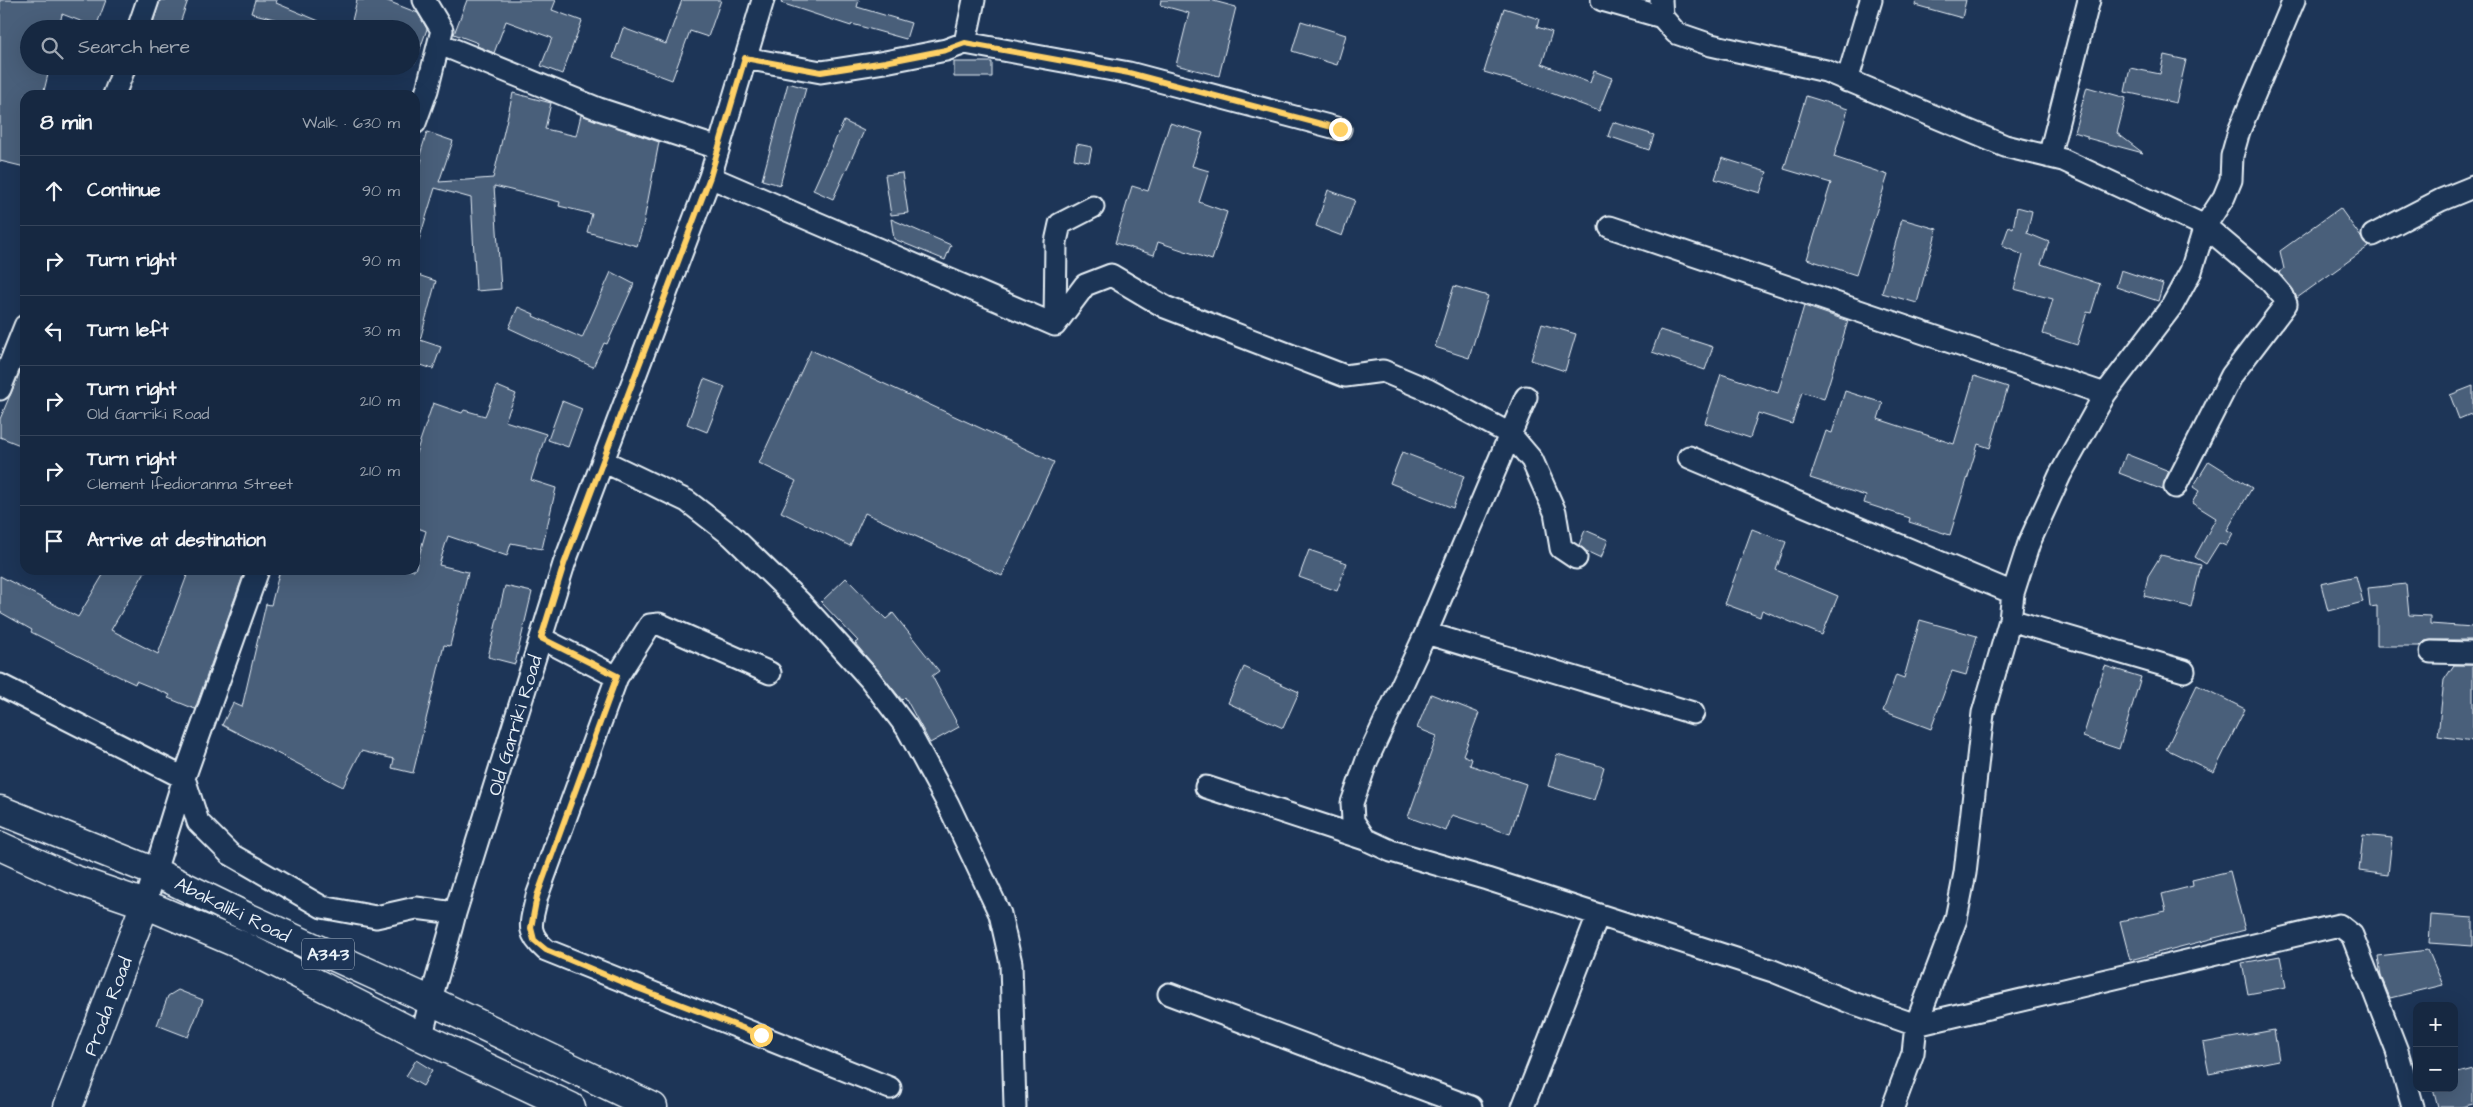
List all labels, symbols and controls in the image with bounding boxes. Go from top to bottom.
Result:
search box [20,20,420,75]
icon: search [38,34,66,62]
text: Search here [78,34,190,61]
text: 8 min [40,108,92,137]
text: Walk · 630 m [302,112,400,134]
route end [1329,118,1352,141]
icon: ahead [40,177,68,205]
text: Continue [87,177,161,204]
text: 90 m [362,180,400,202]
icon: right [40,247,68,275]
text: Turn right [87,247,176,274]
text: 90 m [362,250,400,272]
icon: left [40,317,68,345]
text: Turn left [87,317,168,344]
text: 30 m [363,320,400,342]
text: Turn right [87,376,176,403]
icon: right [40,387,68,415]
text: 210 m [360,390,400,412]
text: Old Garriki Road [87,403,210,425]
text: Turn right [87,446,176,473]
icon: right [40,457,68,485]
text: 210 m [360,460,400,482]
text: Clement Ifedioranma Street [87,473,293,495]
icon: arrive [40,527,68,555]
text: Arrive at destination [87,527,266,554]
street label: Old Garriki Road [481,652,550,799]
street label: Abakaliki Road [170,871,295,950]
road number: A343 [302,939,354,970]
street label: Proda Road [77,953,140,1060]
map controls [2413,1002,2458,1092]
button: + [2413,1002,2458,1047]
route start [750,1024,773,1047]
button: − [2413,1047,2458,1092]

